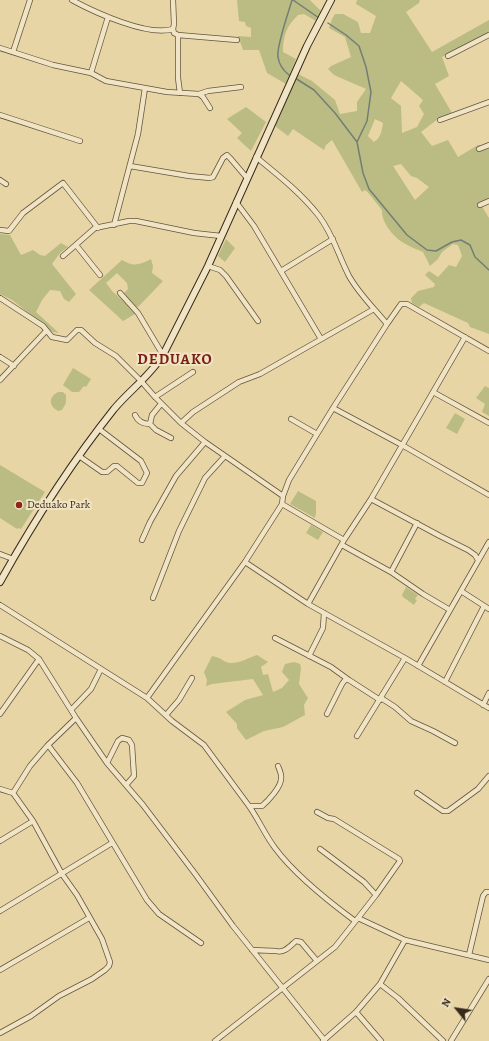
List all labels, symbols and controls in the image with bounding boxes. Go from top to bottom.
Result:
district label: DEDUAKO [137,351,213,369]
place label: Deduako Park [27,498,90,512]
marker: Deduako Park [14,500,24,510]
north arrow [437,989,477,1029]
text: N [438,996,455,1010]

